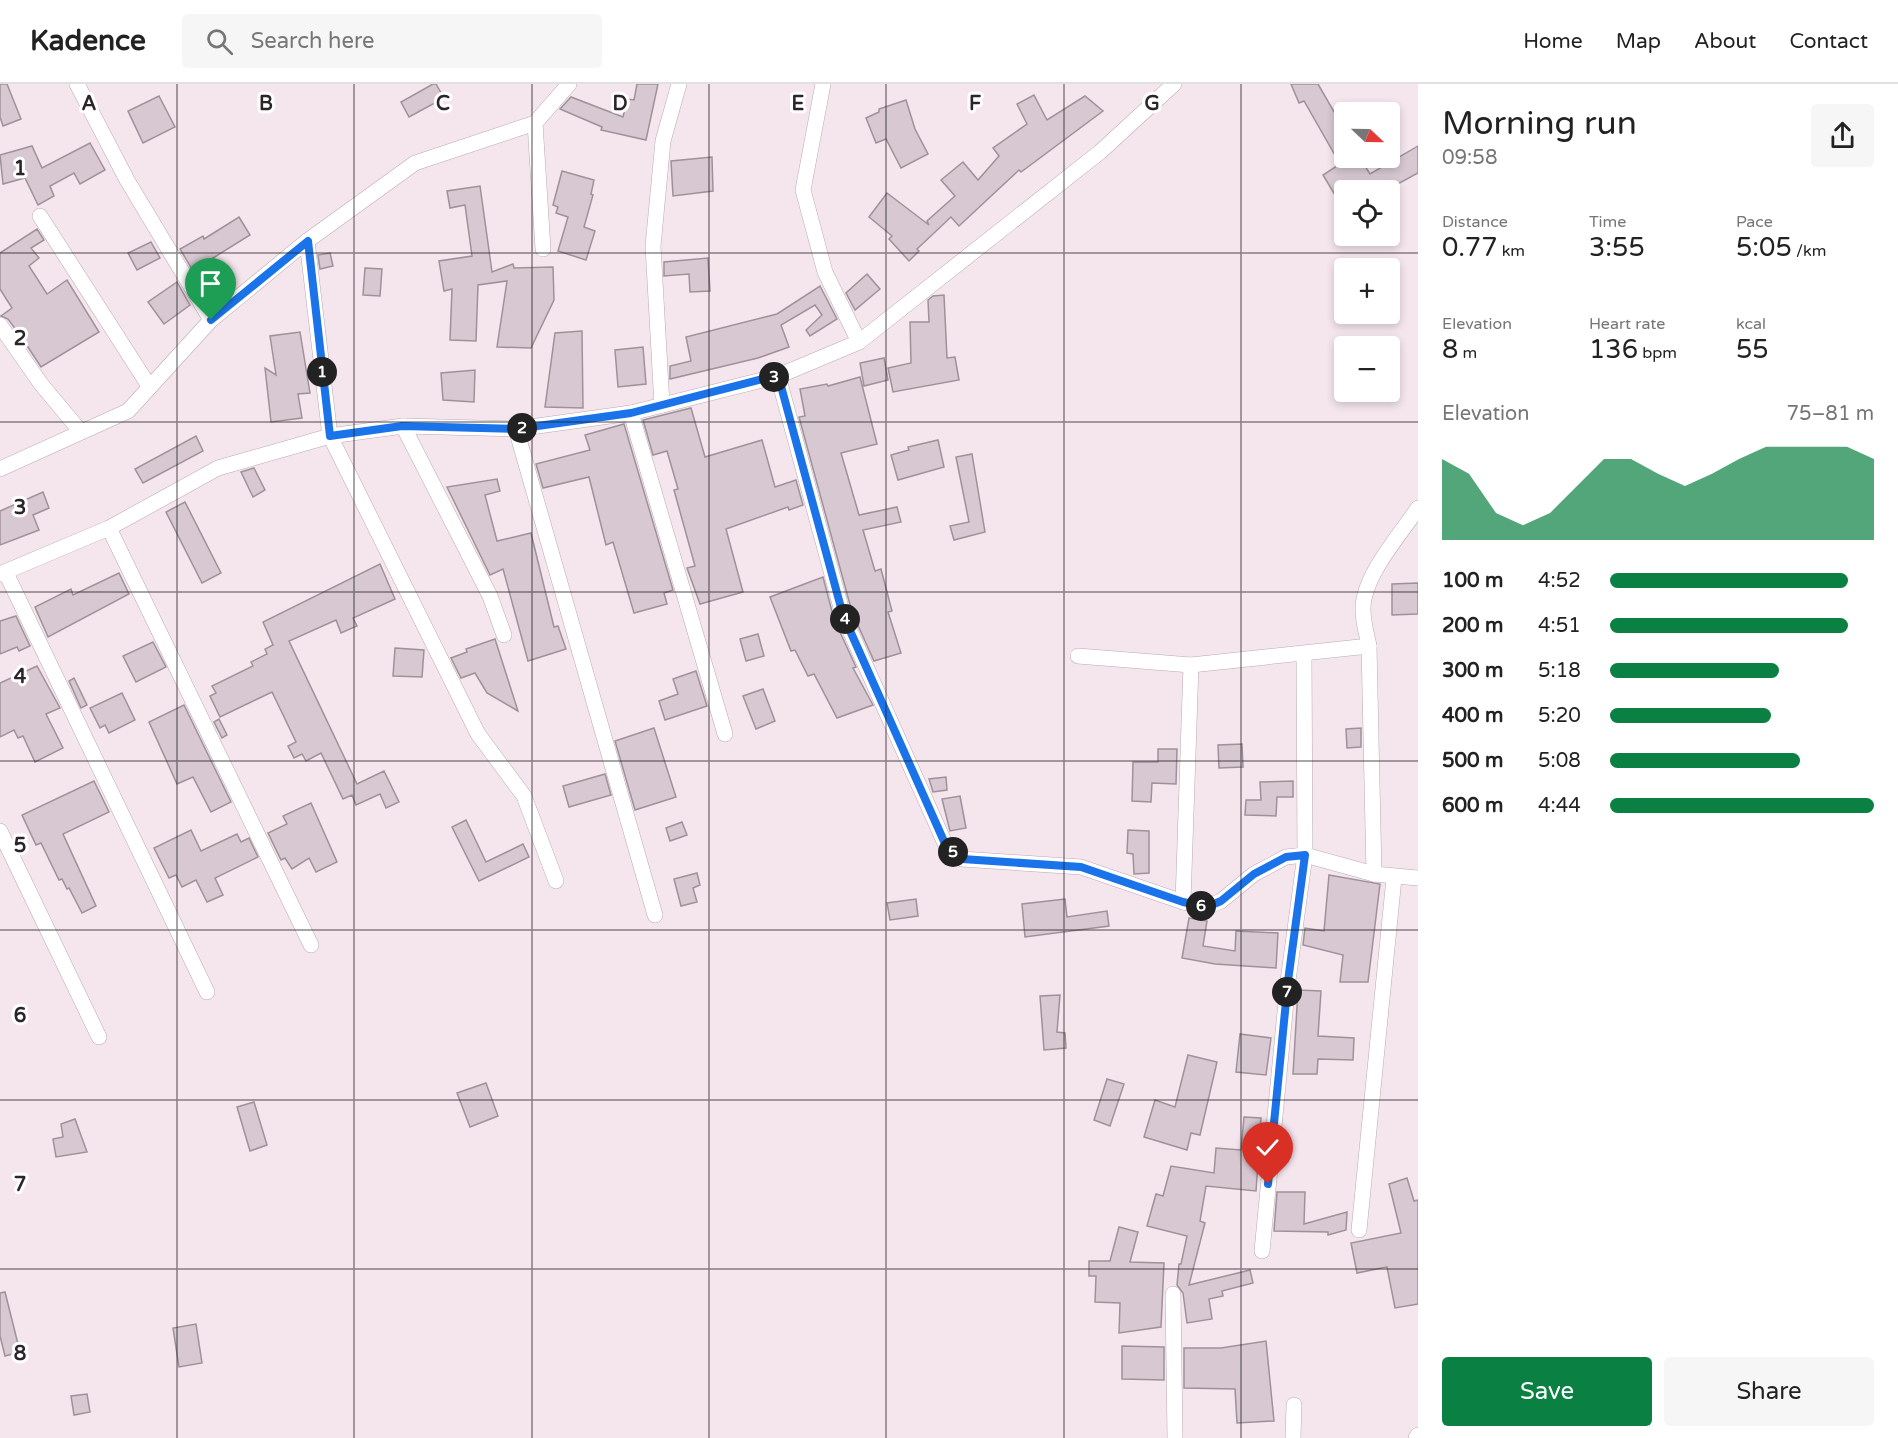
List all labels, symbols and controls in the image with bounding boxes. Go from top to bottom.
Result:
search box [182,14,602,68]
text: Kadence [30,24,146,58]
icon: search [203,25,236,58]
text: Search here [251,28,374,54]
text: Home [1523,29,1583,54]
text: Map [1616,29,1661,54]
text: About [1694,29,1756,54]
text: Contact [1789,29,1868,54]
text: A [82,92,97,116]
text: B [259,92,273,116]
text: C [436,92,450,116]
text: D [612,92,628,116]
text: E [792,92,805,116]
text: F [969,92,981,116]
text: G [1144,92,1160,116]
north arrow [1334,102,1400,168]
map controls [1334,102,1400,402]
text: Morning run [1442,104,1637,143]
button: share [1811,104,1874,167]
text: 09:58 [1442,146,1497,170]
text: 1 [14,157,26,181]
button: locate [1334,180,1400,246]
text: Distance [1442,212,1508,232]
text: Time [1589,212,1626,232]
text: Pace [1736,212,1773,232]
text: 0.77 [1442,232,1497,263]
text: 3:55 [1589,232,1645,263]
text: 5:05 [1736,232,1792,263]
text: km [1497,241,1525,261]
text: /km [1792,241,1826,261]
pin [185,258,236,320]
button: + [1334,258,1400,324]
icon: arrive [194,267,227,300]
text: Elevation [1442,314,1512,334]
text: Heart rate [1589,314,1665,334]
text: kcal [1736,314,1766,334]
text: 2 [14,327,26,351]
text: 8 [1442,334,1458,365]
text: 136 [1589,334,1638,365]
text: 55 [1736,334,1769,365]
button: − [1334,336,1400,402]
text: m [1458,343,1477,363]
text: bpm [1638,343,1677,363]
pin: 1 [307,357,337,387]
text: 1 [317,362,327,382]
pin: 3 [759,362,789,392]
text: 3 [769,367,779,387]
text: Elevation [1442,402,1529,426]
text: 75–81 m [1787,402,1874,426]
pin: 2 [507,413,537,443]
text: 2 [517,418,527,438]
text: 3 [14,496,26,520]
text: 100 m [1442,569,1503,593]
text: 4:52 [1538,569,1581,593]
pin: 4 [830,604,860,634]
text: 4 [840,609,850,629]
text: 200 m [1442,614,1503,638]
text: 4:51 [1538,614,1581,638]
text: 300 m [1442,659,1503,683]
text: 5:18 [1538,659,1581,683]
text: 4 [14,665,27,689]
text: 400 m [1442,704,1503,728]
text: 5:20 [1538,704,1581,728]
text: 500 m [1442,749,1503,773]
text: 5:08 [1538,749,1581,773]
text: 600 m [1442,794,1503,818]
text: 4:44 [1538,794,1581,818]
text: 5 [14,834,26,858]
pin: 5 [938,837,968,867]
text: 5 [948,842,958,862]
pin: 6 [1186,891,1216,921]
text: 6 [1196,896,1206,916]
pin: 7 [1272,977,1302,1007]
text: 7 [1282,982,1292,1002]
text: 6 [14,1004,26,1028]
pin [1242,1122,1293,1184]
icon: check [1251,1131,1284,1164]
text: 7 [14,1173,26,1197]
text: 8 [14,1342,26,1366]
button: Save [1442,1357,1652,1426]
button: Share [1664,1357,1874,1426]

